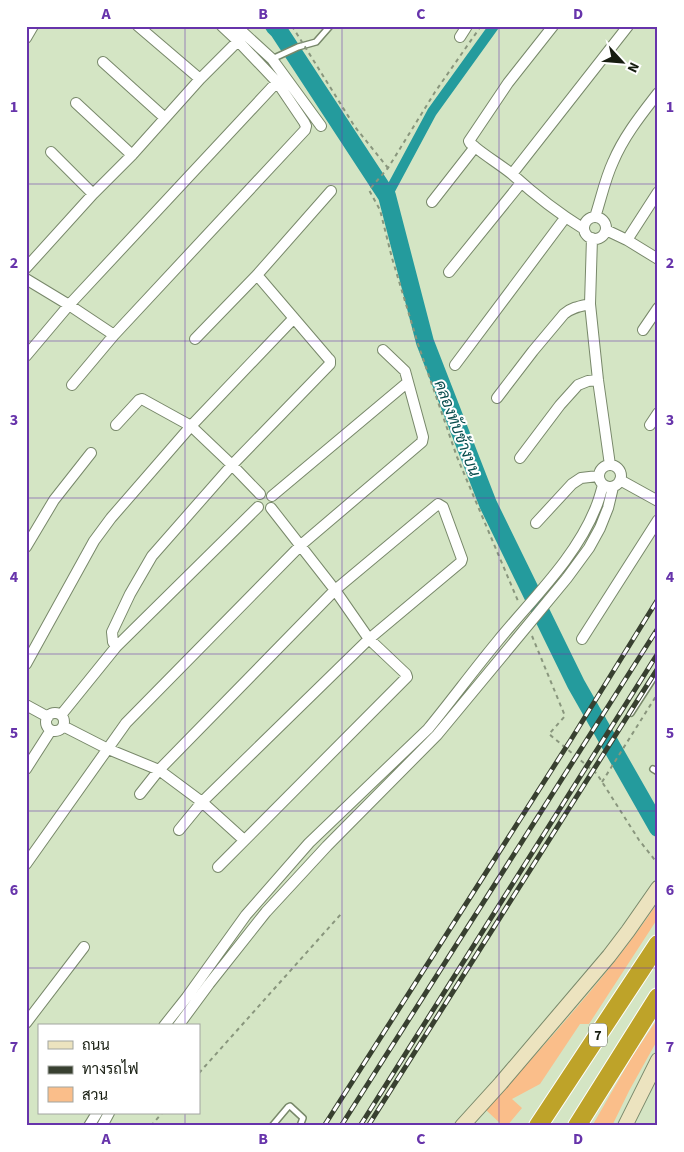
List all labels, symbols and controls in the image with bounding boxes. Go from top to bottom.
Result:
text: A [100,3,111,25]
text: B [258,3,268,25]
text: C [416,3,426,25]
text: D [573,3,583,25]
north arrow [596,38,646,88]
text: N [622,59,644,76]
text: 1 [10,96,18,118]
text: 1 [666,96,674,118]
text: 2 [10,252,18,274]
text: 2 [666,252,674,274]
water label: คลองทับช้างบน [429,377,486,480]
text: 3 [10,409,18,431]
text: 3 [666,409,674,431]
text: 4 [10,566,19,588]
text: 4 [666,566,675,588]
text: 5 [10,722,18,744]
text: 5 [666,722,674,744]
text: 6 [10,879,18,901]
text: 6 [666,879,674,901]
legend [38,1024,200,1114]
road number: 7 [589,1024,607,1046]
text: ถนน [82,1035,110,1056]
text: 7 [10,1036,18,1058]
text: 7 [666,1036,674,1058]
text: ทางรถไฟ [82,1059,139,1080]
text: สวน [82,1085,108,1106]
text: A [100,1128,111,1150]
text: B [258,1128,268,1150]
text: C [416,1128,426,1150]
text: D [573,1128,583,1150]

